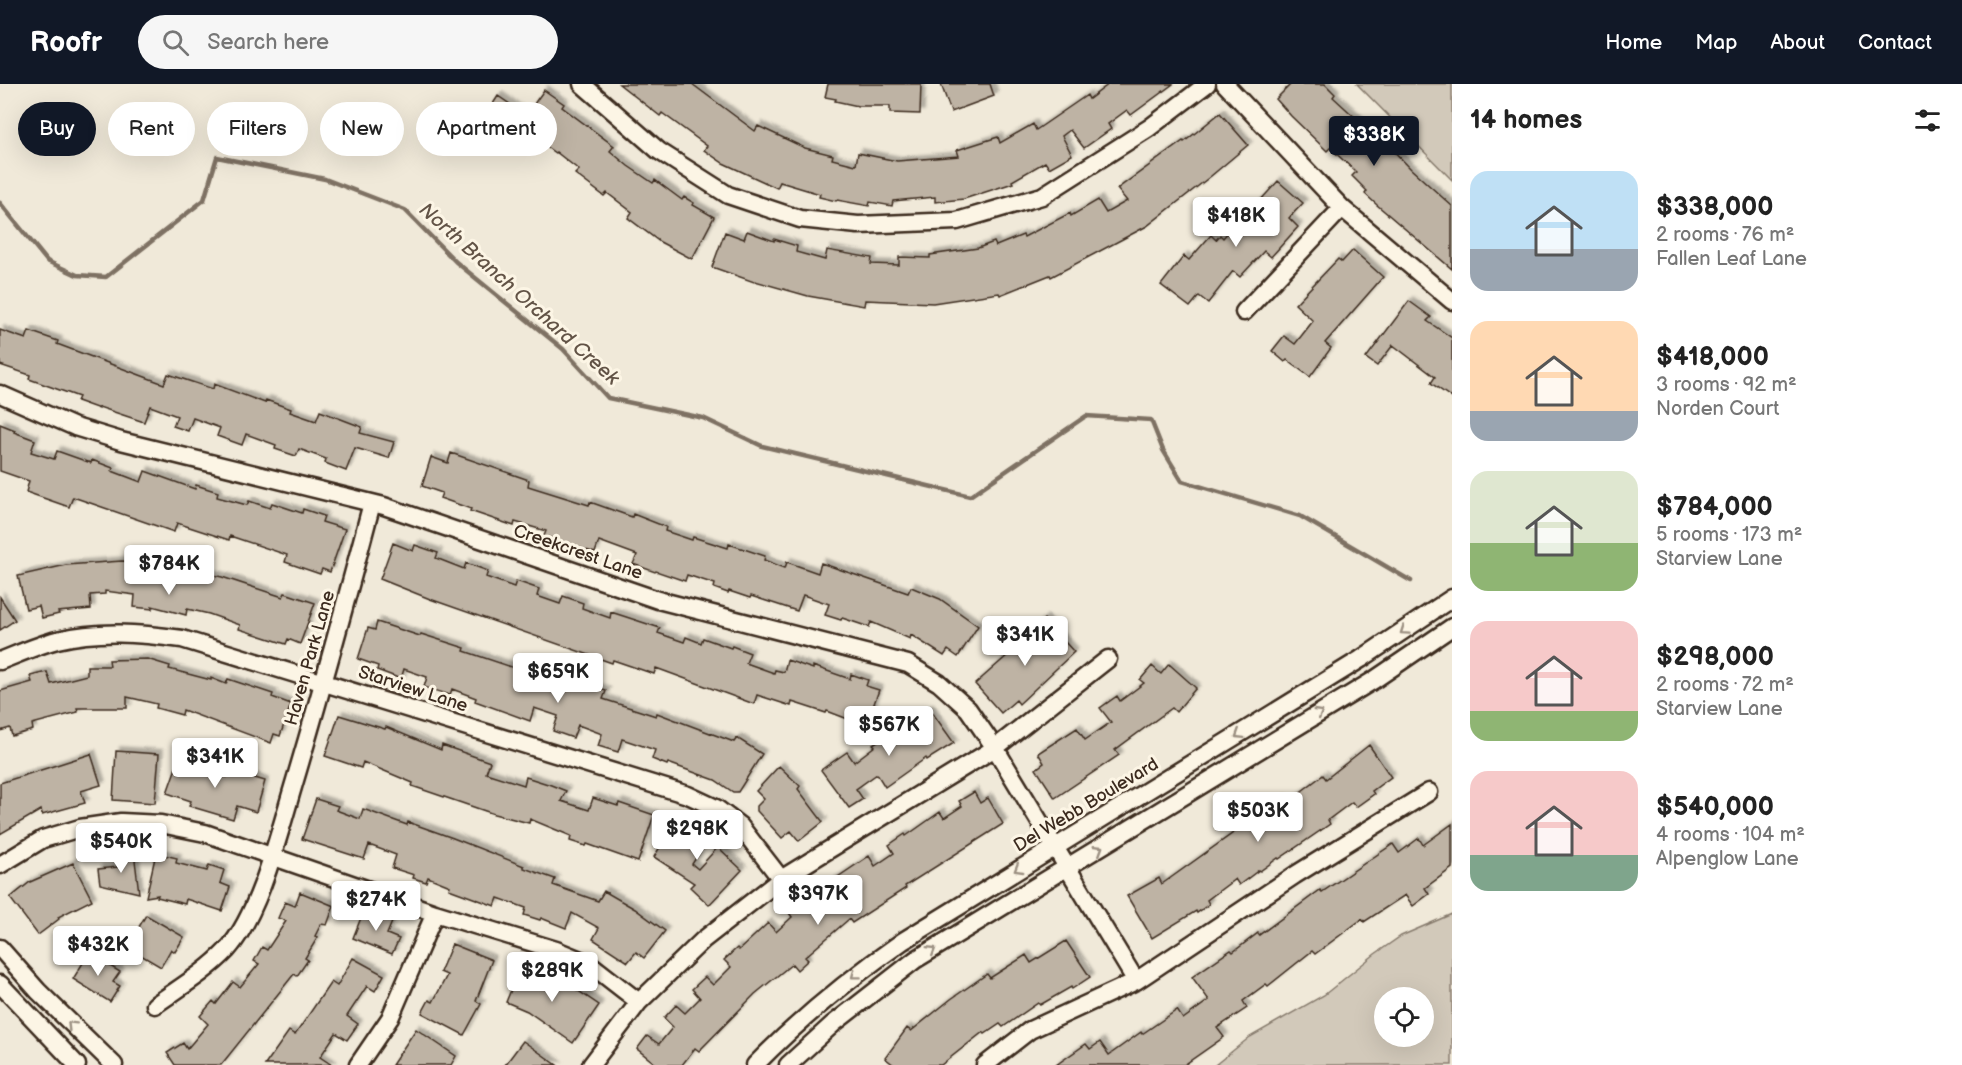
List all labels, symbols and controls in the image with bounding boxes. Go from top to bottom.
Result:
search box [138,15,558,69]
text: Roofr [30,26,102,59]
icon: search [159,26,192,59]
text: Search here [207,29,329,56]
text: Home [1605,30,1662,55]
text: Map [1695,30,1737,55]
text: About [1770,30,1825,55]
text: Contact [1858,30,1932,55]
chip: Buy [18,102,96,156]
chip: Rent [108,102,195,156]
chip: Filters [207,102,308,156]
chip: New [320,102,404,156]
chip: Apartment [416,102,557,156]
icon: filters [1911,104,1944,137]
text: 14 homes [1470,105,1582,136]
pin: $338K [1332,116,1416,167]
text: $338K [1343,123,1405,147]
text: $338,000 [1656,192,1774,223]
icon: home [1518,195,1590,267]
pin: $418K [1194,197,1278,248]
water label: North Branch Orchard Creek [414,198,625,391]
text: $418K [1207,204,1265,228]
text: 2 rooms · 76 m² [1656,223,1794,247]
text: Fallen Leaf Lane [1656,247,1807,271]
text: $418,000 [1656,342,1769,373]
icon: home [1518,345,1590,417]
text: 3 rooms · 92 m² [1656,373,1797,397]
text: Norden Court [1656,397,1779,421]
text: $784,000 [1656,492,1773,523]
icon: home [1518,495,1590,567]
street label: Creekcrest Lane [511,520,646,584]
text: 5 rooms · 173 m² [1656,523,1802,547]
pin: $784K [127,545,211,596]
text: Starview Lane [1656,547,1783,571]
text: $784K [138,552,200,576]
street label: Haven Park Lane [281,588,339,728]
pin: $341K [983,616,1067,667]
text: $341K [996,623,1054,647]
one-way arrow [1400,624,1411,635]
text: $298,000 [1656,642,1774,673]
icon: home [1518,645,1590,717]
pin: $659K [516,653,600,704]
text: $659K [527,660,589,684]
street label: Starview Lane [356,661,471,717]
text: 2 rooms · 72 m² [1656,673,1794,697]
text: Starview Lane [1656,697,1783,721]
pin: $567K [847,706,931,757]
one-way arrow [1312,710,1323,721]
text: $567K [858,713,920,737]
one-way arrow [1235,727,1245,739]
pin: $341K [173,738,257,789]
text: $341K [186,745,244,769]
street label: Del Webb Boulevard [1010,754,1162,856]
pin: $503K [1216,792,1300,843]
text: $540,000 [1656,792,1774,823]
icon: home [1518,795,1590,867]
text: $503K [1227,799,1289,823]
pin: $298K [655,810,739,861]
text: $298K [666,817,728,841]
pin: $540K [79,823,163,874]
text: 4 rooms · 104 m² [1656,823,1805,847]
text: $540K [90,830,152,854]
one-way arrow [1093,844,1103,856]
text: Alpenglow Lane [1656,847,1799,871]
one-way arrow [1014,861,1024,873]
pin: $397K [776,875,860,926]
pin: $274K [334,881,418,932]
text: $397K [787,882,849,906]
text: $274K [345,888,407,912]
pin: $432K [56,926,140,977]
text: $432K [67,933,129,957]
one-way arrow [926,945,936,957]
pin: $289K [510,952,594,1003]
text: $289K [521,959,583,983]
one-way arrow [851,968,862,979]
map controls [1374,987,1434,1047]
button: locate [1374,987,1434,1047]
one-way arrow [67,1021,78,1031]

